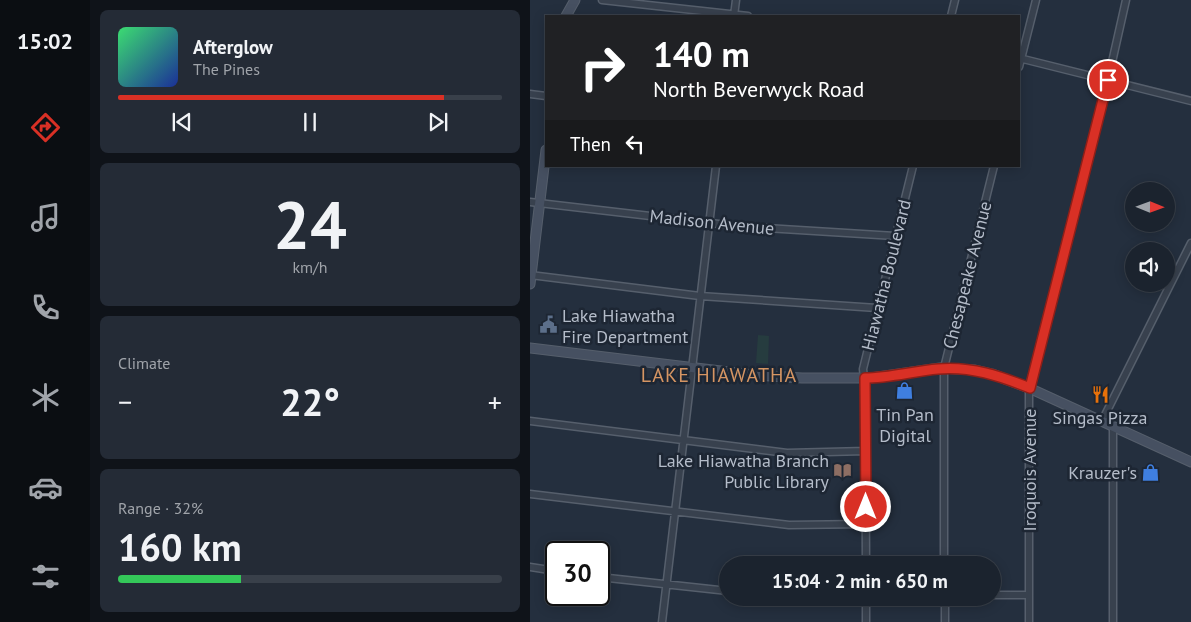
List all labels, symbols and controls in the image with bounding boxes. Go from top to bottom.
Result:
text: 15:02 [17,27,73,55]
text: 140 m [653,31,750,77]
text: Afterglow [193,35,273,59]
icon: right [570,35,635,100]
text: The Pines [193,59,260,79]
pin [1087,59,1129,101]
icon: arrive [1094,66,1122,94]
text: North Beverwyck Road [653,75,864,103]
icon: previous [168,108,196,136]
icon: pause [296,108,324,136]
icon: next [424,108,452,136]
icon: directions [28,110,63,145]
icon: left [621,130,649,158]
text: Then [570,132,611,156]
text: 24 [273,182,347,266]
north arrow [1125,182,1175,232]
map controls [1125,182,1175,292]
street label: Hiawatha Boulevard [856,197,916,353]
street label: Chesapeake Avenue [938,199,996,351]
icon: music [28,200,63,235]
street label: Madison Avenue [649,204,775,240]
button: sound [1125,242,1175,292]
text: km/h [292,257,328,277]
icon: phone [28,290,63,325]
place label: Lake Hiawatha Fire Department [562,304,688,348]
public building icon: Lake Hiawatha Fire Department [538,315,558,335]
text: Climate [118,353,170,373]
district label: LAKE HIAWATHA [641,362,797,388]
text: 22° [280,377,340,426]
icon: climate [28,380,63,415]
shop icon: Tin Pan Digital [895,381,915,401]
text: − [118,383,132,420]
text: + [488,383,502,420]
restaurant icon: Singas Pizza [1090,384,1110,404]
place label: Tin Pan Digital [876,403,934,447]
place label: Singas Pizza [1052,406,1148,429]
street label: Iroquois Avenue [1018,409,1041,531]
place label: Lake Hiawatha Branch Public Library [658,449,830,493]
library icon: Lake Hiawatha Branch Public Library [833,460,853,480]
place label: Krauzer's [1068,461,1137,484]
shop icon: Krauzer's [1141,462,1161,482]
icon: car [28,470,63,505]
position arrow [839,480,891,532]
text: Range · 32% [118,498,203,518]
text: 160 km [118,522,242,571]
speed limit sign: 30 [545,541,610,606]
icon: filters [28,559,63,594]
text: 15:04 · 2 min · 650 m [772,569,948,593]

